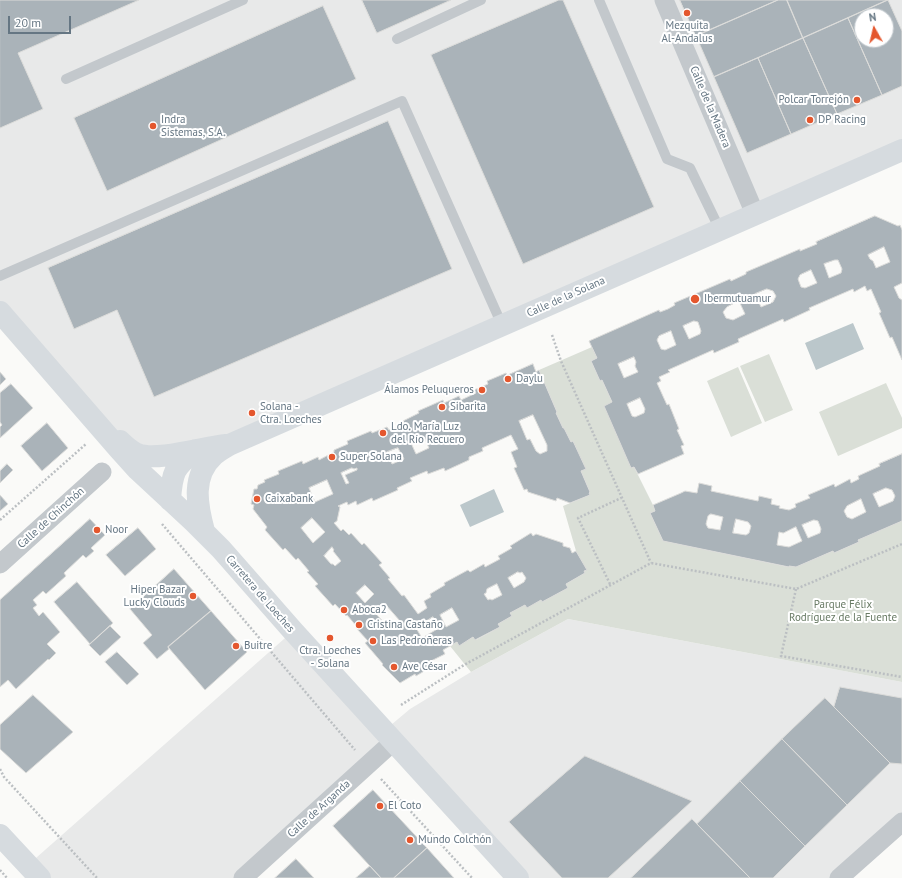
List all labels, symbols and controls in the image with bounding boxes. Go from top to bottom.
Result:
scale bar [10,8,73,34]
marker: Mezquita Al-Andalus [682,8,692,18]
north arrow [854,8,894,48]
text: N [868,10,877,25]
text: 20 m [15,15,41,30]
place label: Mezquita Al-Andalus [661,19,713,45]
street label: Calle de la Madera [687,64,733,150]
place label: Polcar Torrejón [779,93,849,107]
marker: Polcar Torrejón [852,95,862,105]
place label: Indra Sistemas, S.A. [161,113,225,139]
place label: DP Racing [818,113,866,127]
marker: DP Racing [805,115,815,125]
marker: Indra Sistemas, S.A. [148,121,158,131]
street label: Calle de la Solana [525,274,607,320]
place label: Ibermutuamur [704,292,771,306]
marker: Ibermutuamur [689,293,701,305]
place label: Daylu [516,372,543,386]
marker: Daylu [503,374,513,384]
place label: Álamos Peluqueros [384,383,474,397]
marker: Álamos Peluqueros [477,385,487,395]
place label: Solana - Ctra. Loeches [260,400,322,426]
place label: Sibarita [450,400,486,414]
marker: Sibarita [437,402,447,412]
marker: Solana - Ctra. Loeches [247,408,257,418]
place label: Ldo. María Luz del Río Recuero [391,420,464,446]
marker: Ldo. María Luz del Río Recuero [378,428,388,438]
place label: Super Solana [340,450,402,464]
marker: Super Solana [327,452,337,462]
street label: Calle de Chinchón [15,485,87,551]
place label: Caixabank [265,492,313,506]
marker: Caixabank [252,494,262,504]
place label: Noor [105,523,128,537]
marker: Noor [92,525,102,535]
street label: Carretera de Loeches [223,553,297,635]
place label: Hiper Bazar Lucky Clouds [124,583,185,609]
marker: Hiper Bazar Lucky Clouds [188,591,198,601]
park label: Parque Félix Rodríguez de la Fuente [789,598,897,624]
place label: Aboca2 [352,603,387,617]
marker: Aboca2 [339,605,349,615]
place label: Cristina Castaño [367,618,443,632]
marker: Cristina Castaño [354,620,364,630]
marker: Ctra. Loeches - Solana [325,633,335,643]
place label: Las Pedroñeras [381,634,452,648]
marker: Las Pedroñeras [368,636,378,646]
place label: Buitre [244,639,272,653]
marker: Buitre [231,641,241,651]
place label: Ctra. Loeches - Solana [299,644,361,670]
place label: Ave César [402,660,447,674]
marker: Ave César [389,662,399,672]
street label: Calle de Arganda [285,777,353,841]
place label: El Coto [388,799,421,813]
marker: El Coto [375,801,385,811]
place label: Mundo Colchón [418,833,491,847]
marker: Mundo Colchón [405,835,415,845]

